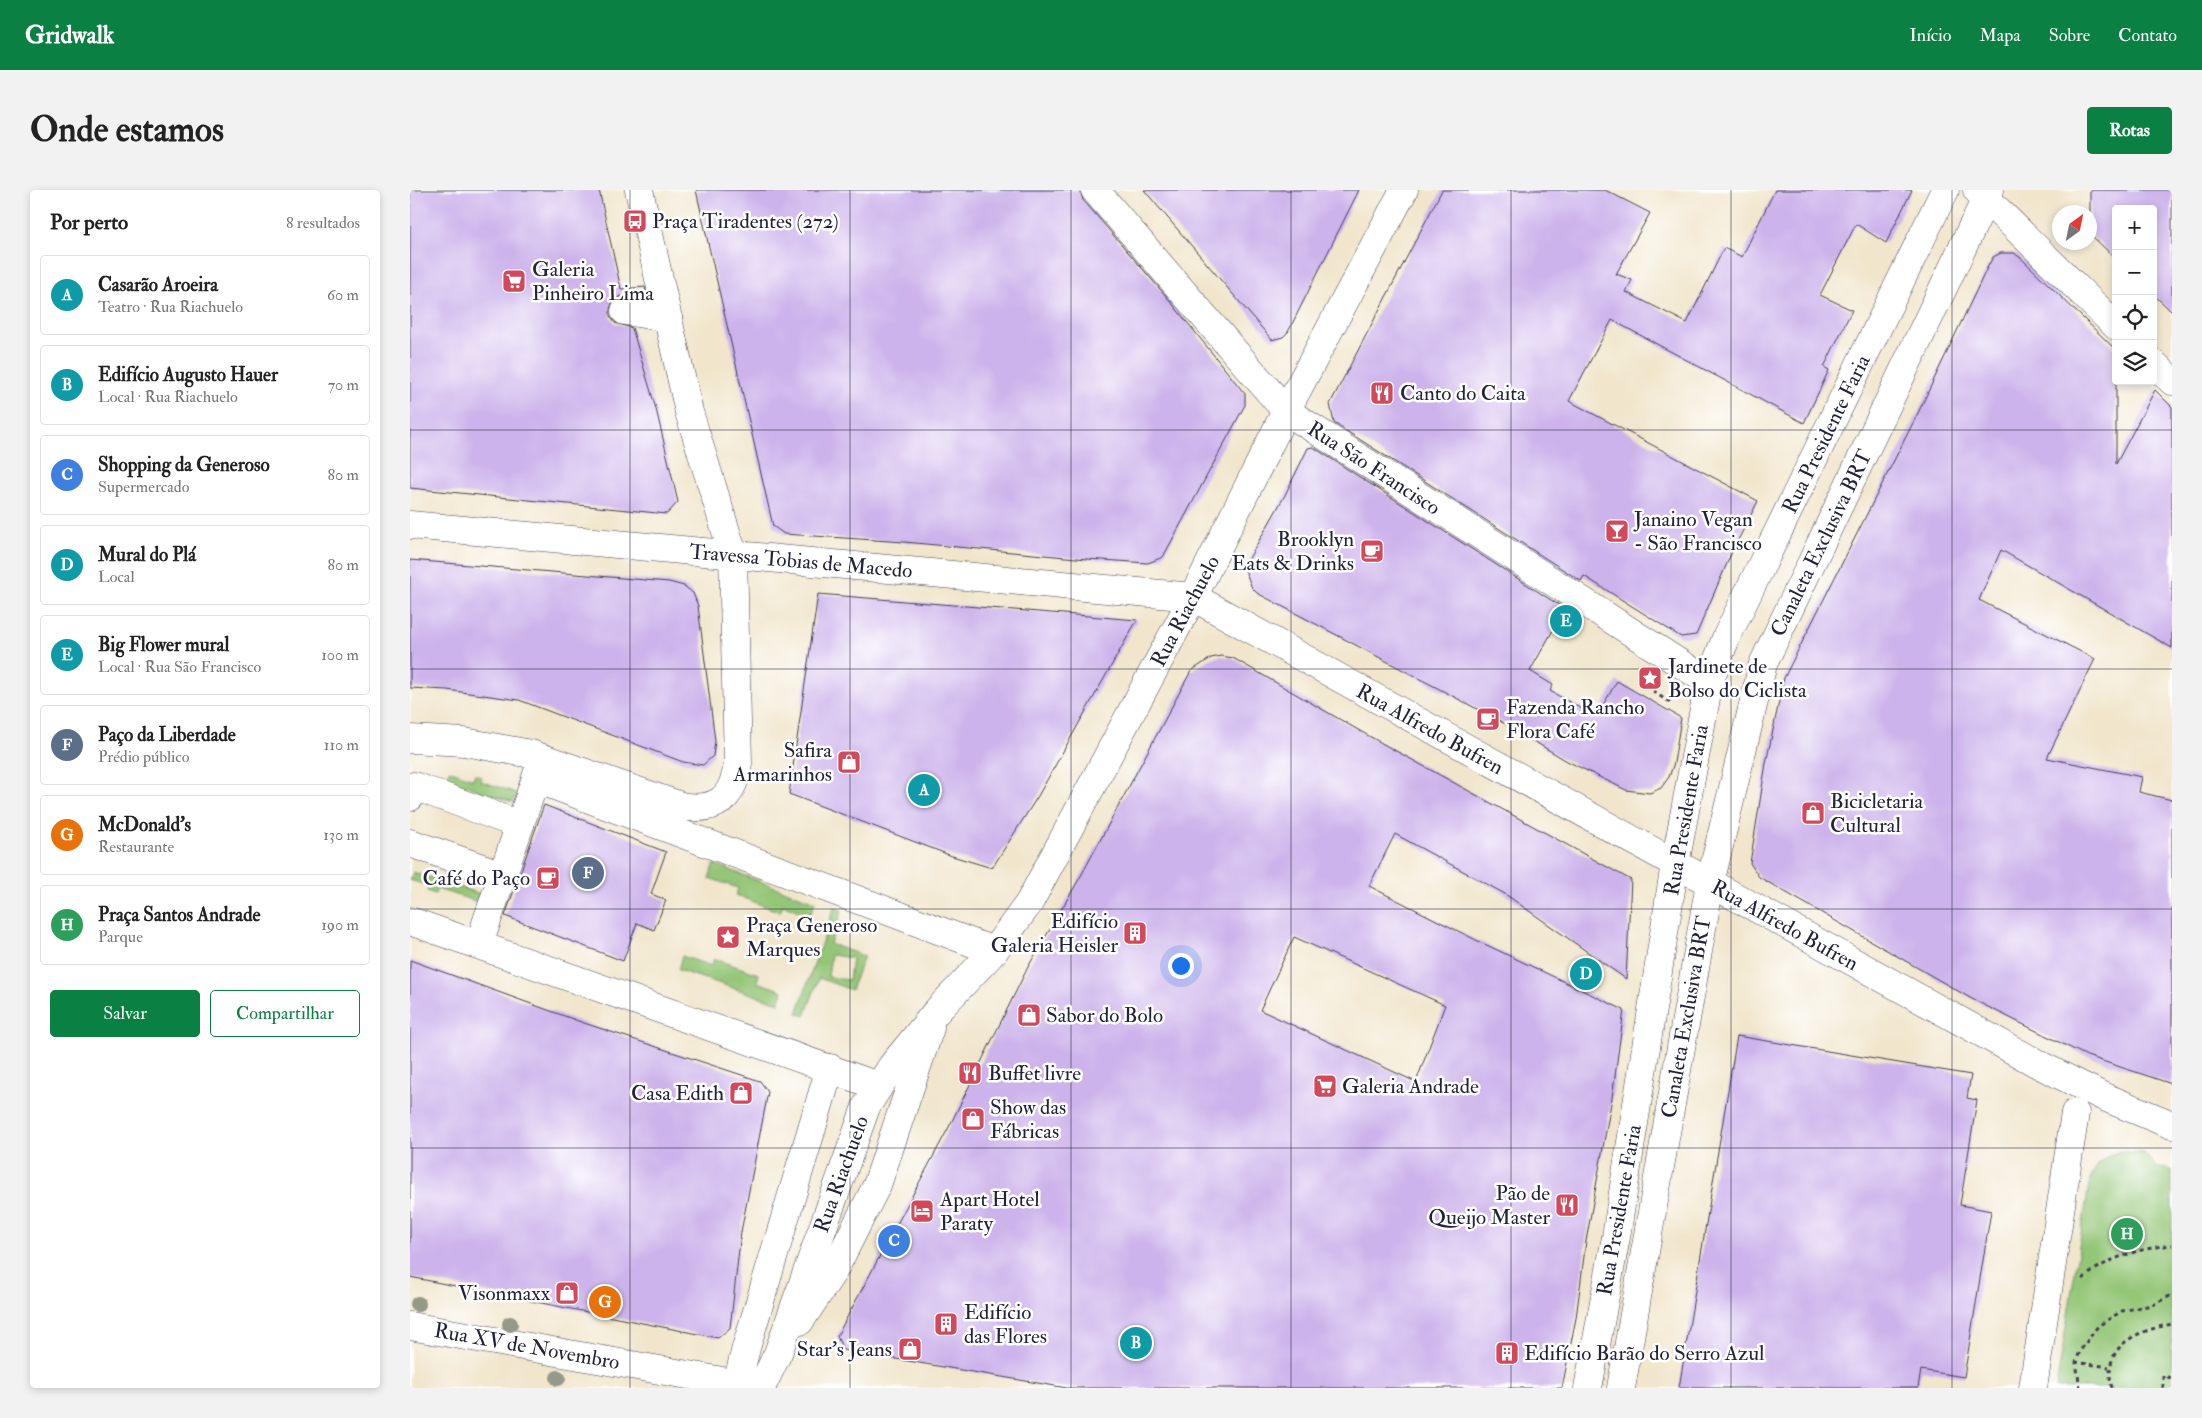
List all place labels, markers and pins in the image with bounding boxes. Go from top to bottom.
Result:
bus stop icon: Praça Tiradentes (272) [622,208,648,234]
place label: Praça Tiradentes (272) [652,208,839,235]
place label: Galeria Pinheiro Lima [532,256,654,307]
supermarket icon: Galeria Pinheiro Lima [501,268,527,294]
restaurant icon: Canto do Caita [1369,380,1395,406]
place label: Canto do Caita [1400,380,1526,407]
place label: Janaino Vegan - São Francisco [1633,506,1762,557]
bar icon: Janaino Vegan - São Francisco [1604,518,1630,544]
place label: Brooklyn Eats & Drinks [1231,526,1354,577]
cafe icon: Brooklyn Eats & Drinks [1359,538,1385,564]
pin: E [1550,602,1582,640]
place label: Jardinete de Bolso do Ciclista [1667,653,1807,704]
place icon: Jardinete de Bolso do Ciclista [1637,665,1663,691]
place label: Fazenda Rancho Flora Café [1506,694,1644,745]
cafe icon: Fazenda Rancho Flora Café [1475,706,1501,732]
place label: Safira Armarinhos [732,737,832,788]
shop icon: Safira Armarinhos [836,749,862,775]
pin: A [908,771,940,809]
place label: Bicicletaria Cultural [1830,788,1924,839]
shop icon: Bicicletaria Cultural [1800,800,1826,826]
pin: F [572,854,604,892]
place label: Café do Paço [422,865,530,892]
cafe icon: Café do Paço [535,865,561,891]
place label: Edifício Galeria Heisler [991,908,1118,959]
place label: Praça Generoso Marques [746,912,877,963]
building icon: Edifício Galeria Heisler [1122,920,1148,946]
place icon: Praça Generoso Marques [715,924,741,950]
pin: D [1570,955,1602,993]
shop icon: Sabor do Bolo [1016,1002,1042,1028]
place label: Sabor do Bolo [1046,1002,1163,1029]
restaurant icon: Buffet livre [957,1060,983,1086]
place label: Buffet livre [988,1060,1081,1087]
supermarket icon: Galeria Andrade [1312,1073,1338,1099]
place label: Galeria Andrade [1342,1073,1479,1100]
place label: Casa Edith [631,1080,724,1107]
shop icon: Casa Edith [728,1080,754,1106]
place label: Show das Fábricas [990,1094,1066,1145]
shop icon: Show das Fábricas [960,1106,986,1132]
place label: Pão de Queijo Master [1428,1180,1550,1231]
place label: Apart Hotel Paraty [939,1186,1040,1237]
restaurant icon: Pão de Queijo Master [1554,1192,1580,1218]
hotel icon: Apart Hotel Paraty [909,1198,935,1224]
pin: H [2111,1215,2143,1253]
pin: C [878,1222,910,1260]
place label: Visonmaxx [458,1280,551,1307]
shop icon: Visonmaxx [554,1280,580,1306]
pin: G [589,1283,621,1321]
place label: Edifício das Flores [964,1299,1047,1350]
building icon: Edifício das Flores [933,1311,959,1337]
pin: B [1120,1324,1152,1362]
place label: Star's Jeans [797,1336,892,1363]
shop icon: Star's Jeans [897,1336,923,1362]
building icon: Edifício Barão do Serro Azul [1494,1340,1520,1366]
place label: Edifício Barão do Serro Azul [1524,1340,1765,1367]

